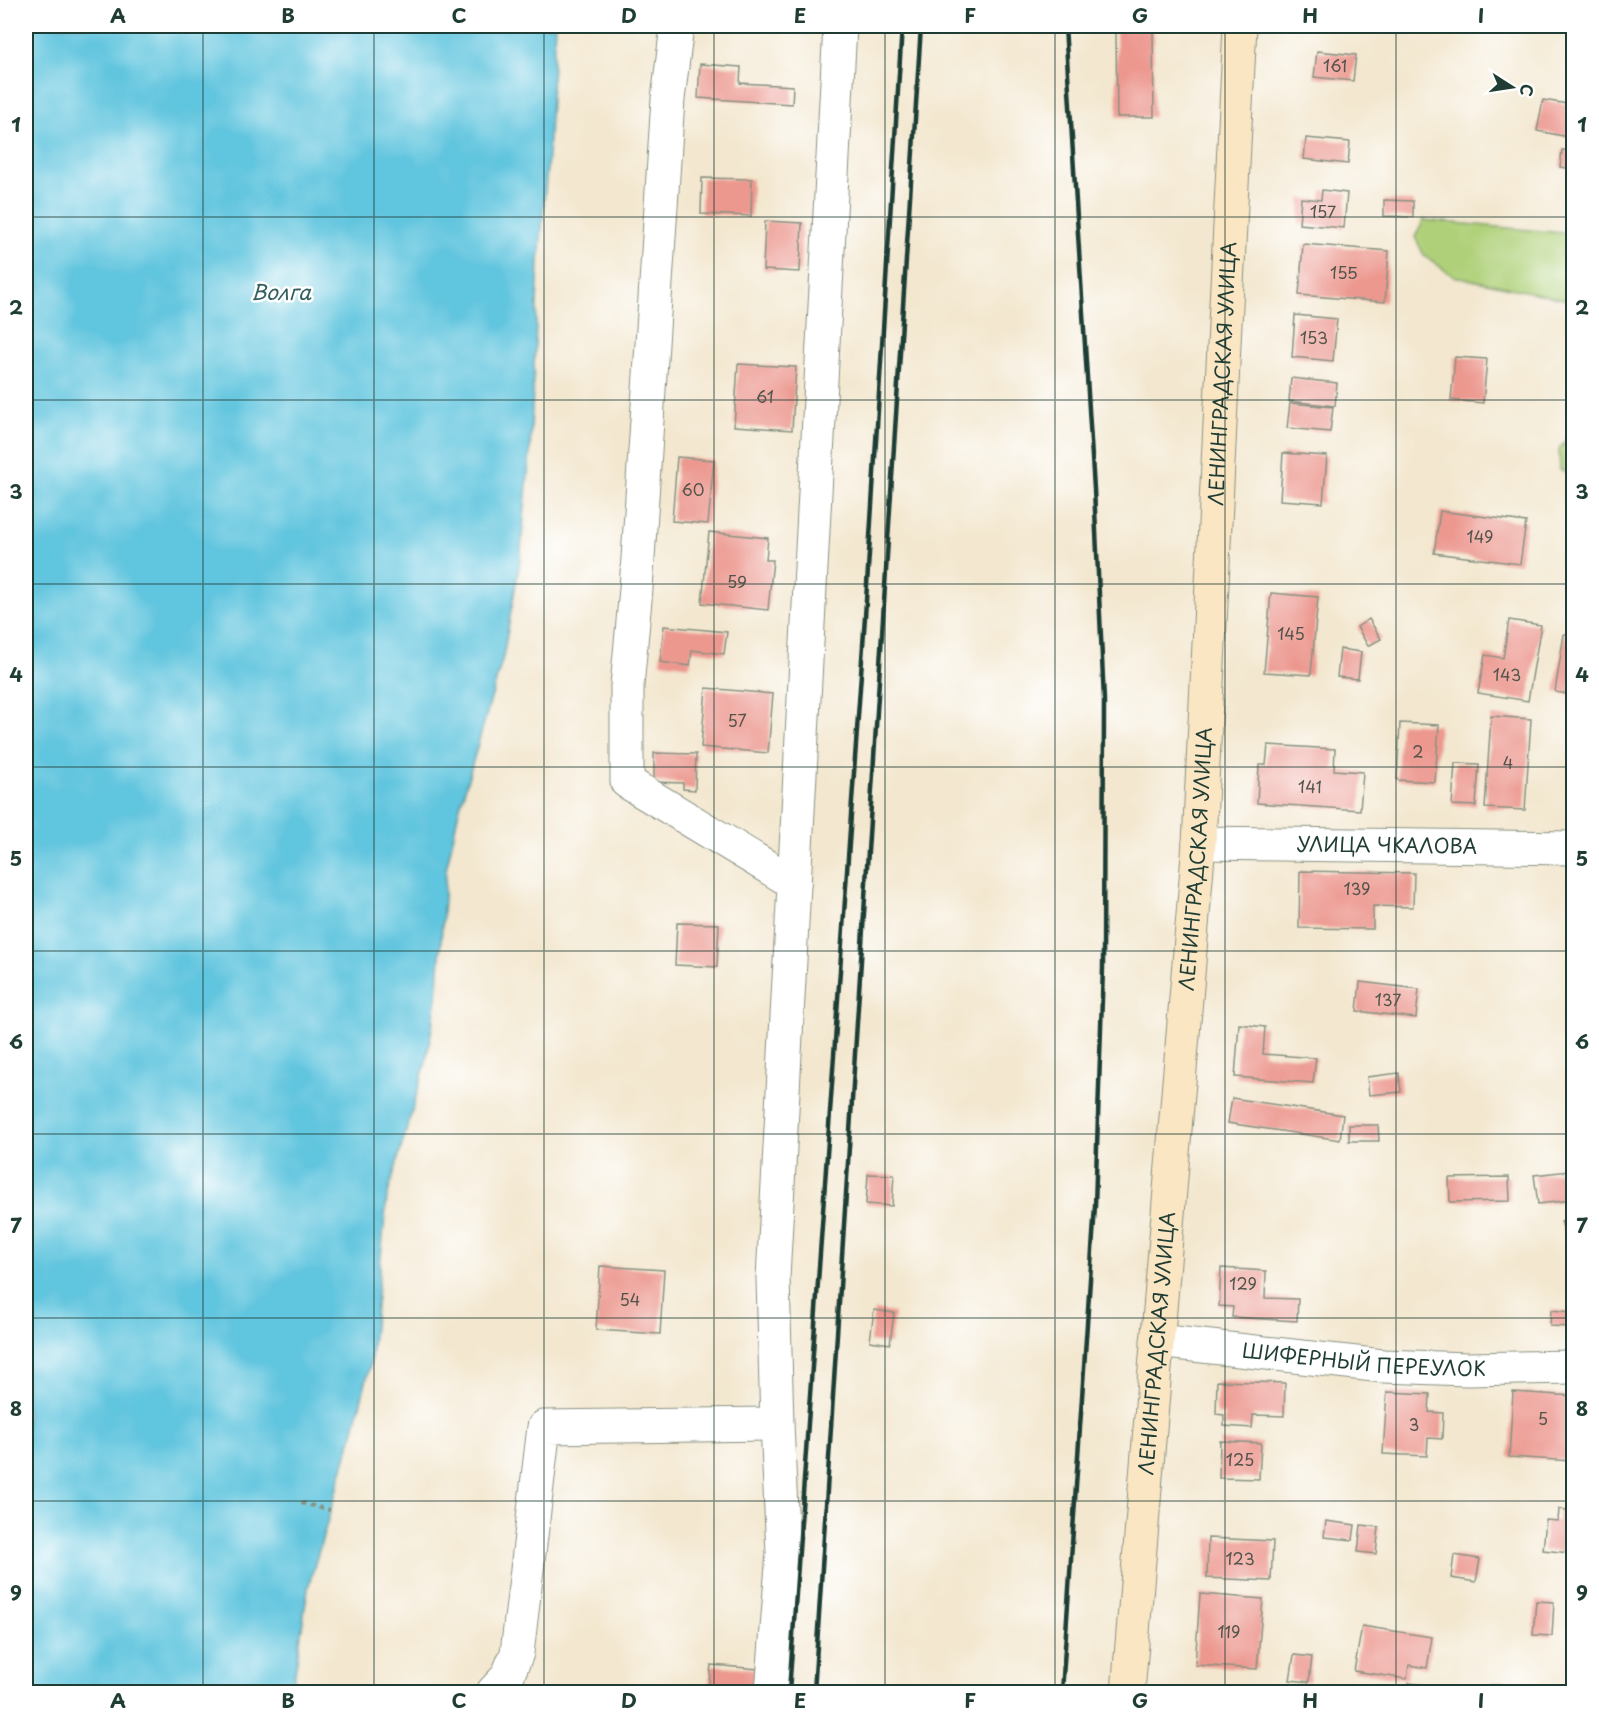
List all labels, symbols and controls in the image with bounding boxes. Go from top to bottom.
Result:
text: A [110,0,126,30]
text: B [281,0,295,30]
text: C [451,0,467,30]
text: D [621,0,637,30]
text: E [794,0,806,30]
text: F [964,0,976,30]
text: G [1132,0,1148,30]
text: H [1302,0,1318,30]
text: I [1478,0,1484,30]
house number: 161 [1323,53,1347,77]
north arrow [1482,57,1542,117]
text: С [1515,82,1541,99]
text: 1 [11,109,21,139]
text: 1 [1577,109,1587,139]
house number: 157 [1310,199,1336,223]
street label: ЛЕНИНГРАДСКАЯ УЛИЦА [1200,241,1243,506]
house number: 155 [1330,260,1358,284]
water label: Волга [251,275,312,307]
text: 2 [9,292,23,322]
text: 2 [1575,292,1589,322]
house number: 153 [1300,325,1328,349]
house number: 61 [756,384,774,408]
text: 3 [9,476,23,506]
text: 3 [1575,476,1589,506]
house number: 60 [682,477,704,501]
house number: 149 [1467,524,1493,548]
house number: 59 [727,569,747,593]
house number: 145 [1277,621,1305,645]
text: 4 [9,659,23,689]
text: 4 [1575,659,1589,689]
house number: 143 [1493,662,1521,686]
house number: 57 [727,708,747,732]
street label: ЛЕНИНГРАДСКАЯ УЛИЦА [1171,726,1219,992]
house number: 2 [1412,739,1424,763]
house number: 4 [1503,750,1513,774]
house number: 141 [1298,774,1322,798]
street label: УЛИЦА ЧКАЛОВА [1297,828,1477,861]
text: 5 [10,843,22,873]
text: 5 [1576,843,1588,873]
house number: 139 [1344,876,1370,900]
house number: 137 [1375,987,1401,1011]
text: 6 [9,1026,23,1056]
text: 6 [1575,1026,1589,1056]
text: 7 [10,1210,22,1240]
street label: ЛЕНИНГРАДСКАЯ УЛИЦА [1130,1210,1182,1476]
text: 7 [1576,1210,1588,1240]
house number: 129 [1229,1271,1257,1295]
house number: 54 [620,1287,640,1311]
street label: ШИФЕРНЫЙ ПЕРЕУЛОК [1241,1335,1486,1383]
text: 8 [10,1393,22,1423]
text: 8 [1576,1393,1588,1423]
house number: 5 [1538,1406,1548,1430]
house number: 3 [1409,1412,1419,1436]
house number: 125 [1226,1447,1254,1471]
house number: 123 [1225,1546,1255,1570]
text: 9 [10,1577,22,1607]
text: 9 [1576,1577,1588,1607]
house number: 119 [1218,1619,1240,1643]
text: A [110,1685,126,1715]
text: B [281,1685,295,1715]
text: C [451,1685,467,1715]
text: D [621,1685,637,1715]
text: E [794,1685,806,1715]
text: F [964,1685,976,1715]
text: G [1132,1685,1148,1715]
text: H [1302,1685,1318,1715]
text: I [1478,1685,1484,1715]

